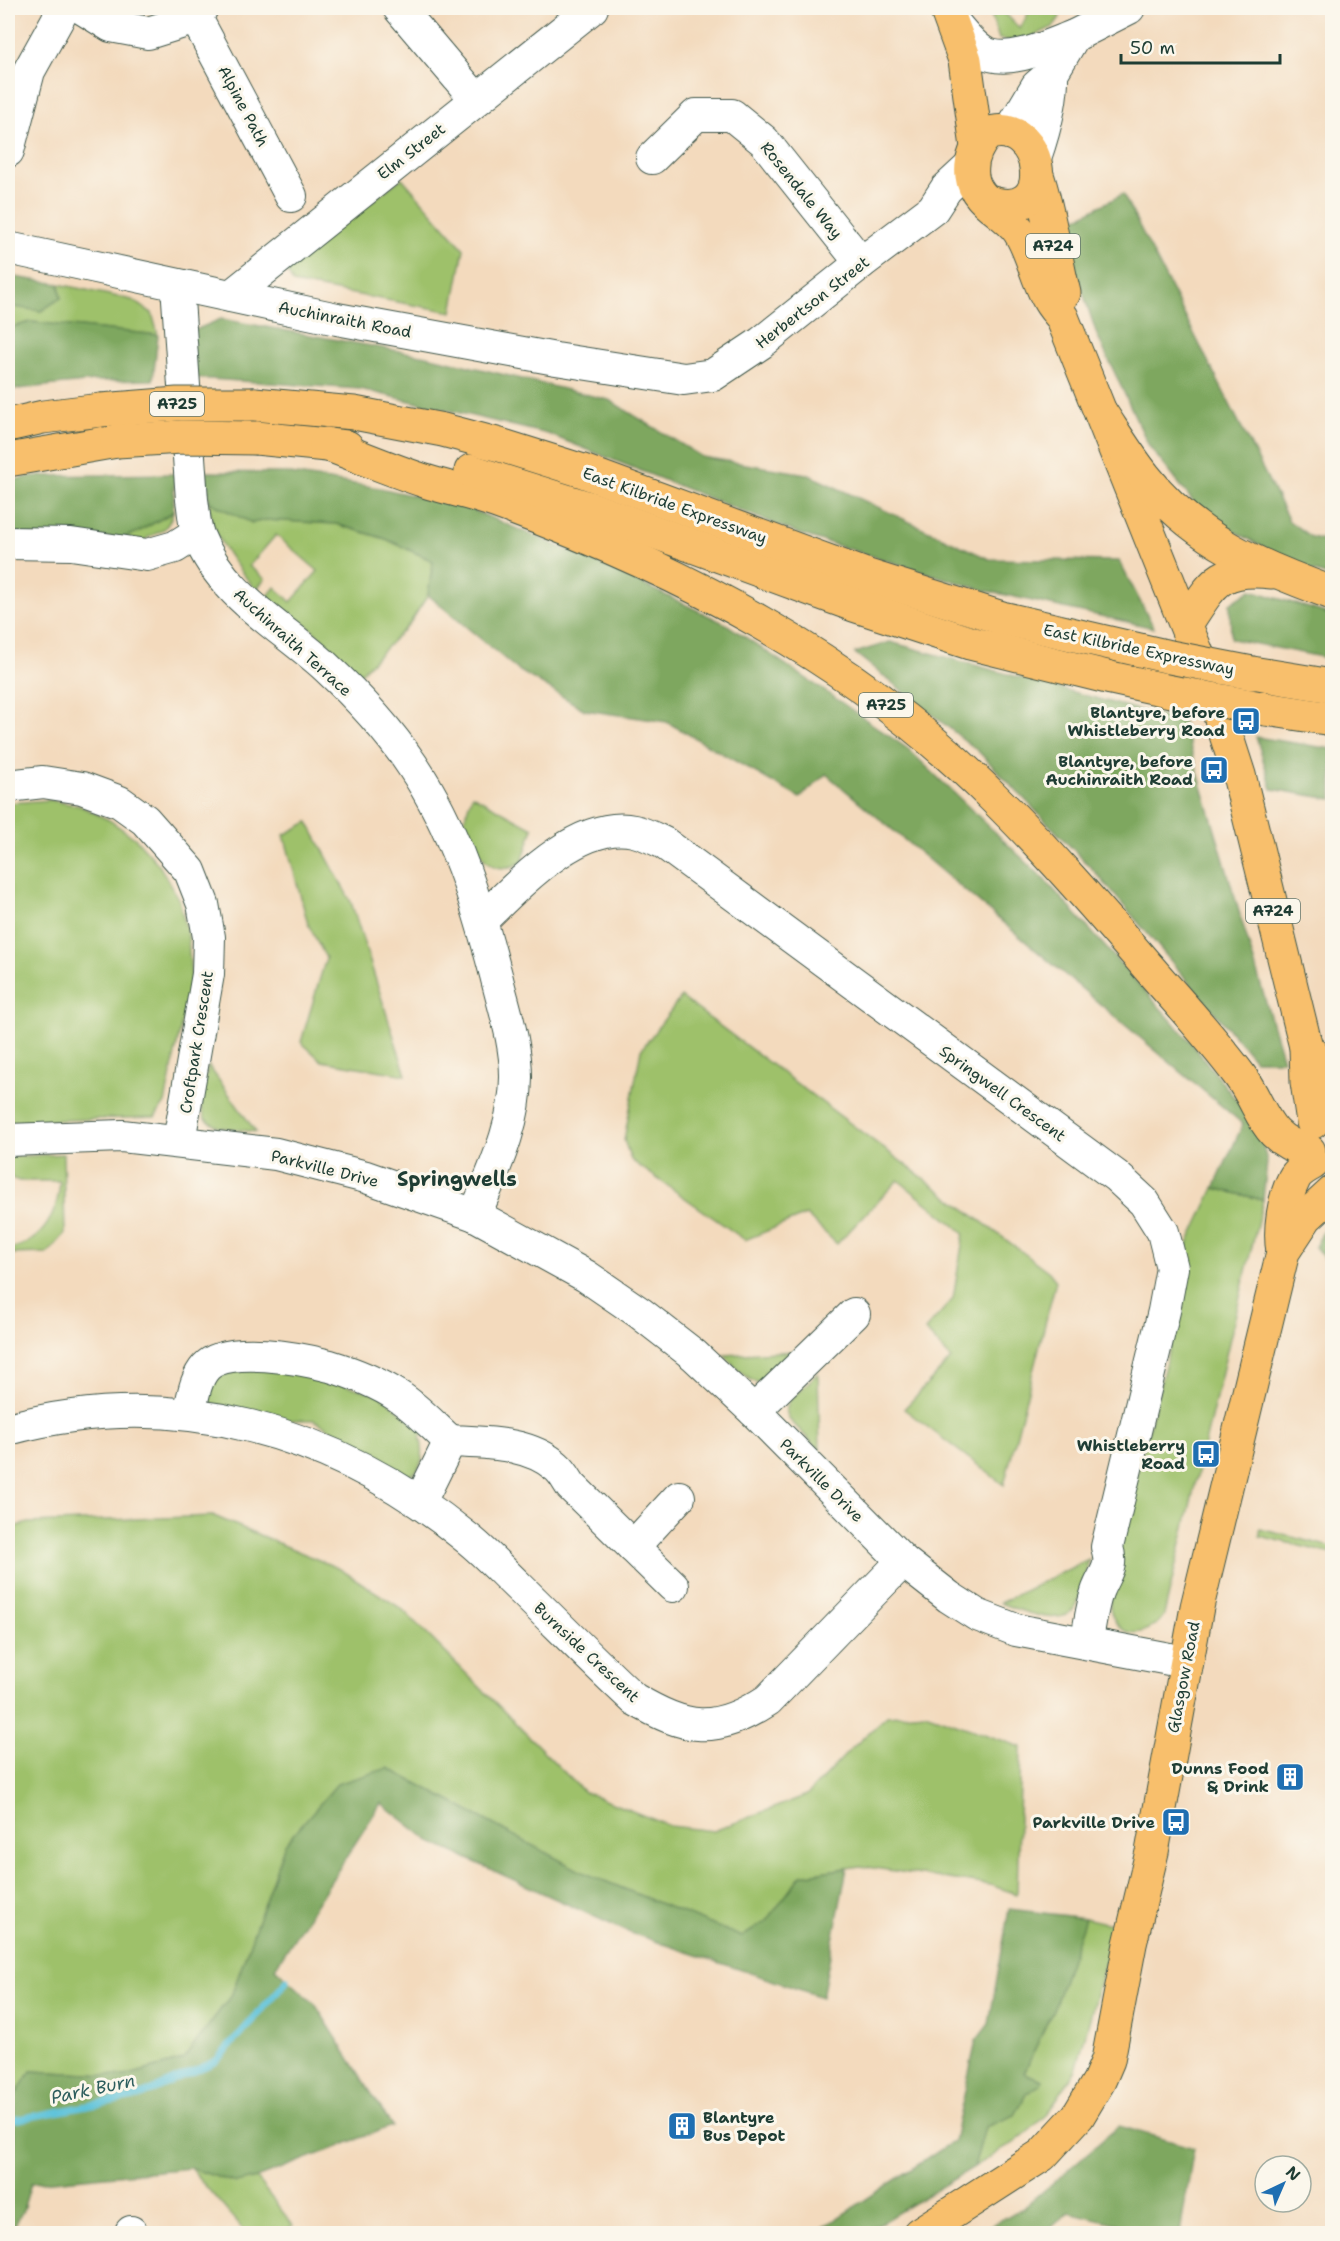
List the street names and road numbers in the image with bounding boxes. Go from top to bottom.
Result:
street label: Alpine Path [213,62,274,150]
street label: Elm Street [373,118,450,185]
street label: Rosendale Way [756,137,847,243]
road number: A724 [1026,234,1080,258]
street label: Herbertson Street [751,251,874,353]
street label: Auchinraith Road [276,296,413,343]
road number: A725 [150,392,204,416]
street label: East Kilbride Expressway [580,462,770,549]
street label: Auchinraith Terrace [229,584,356,701]
street label: East Kilbride Expressway [1041,619,1236,680]
road number: A725 [859,693,913,717]
road number: A724 [1246,899,1300,923]
street label: Croftpark Crescent [175,969,218,1115]
street label: Springwell Crescent [935,1040,1070,1146]
street label: Parkville Drive [269,1145,381,1192]
street label: Parkville Drive [775,1434,868,1527]
street label: Burnside Crescent [529,1598,644,1707]
street label: Glasgow Road [1162,1620,1205,1735]

